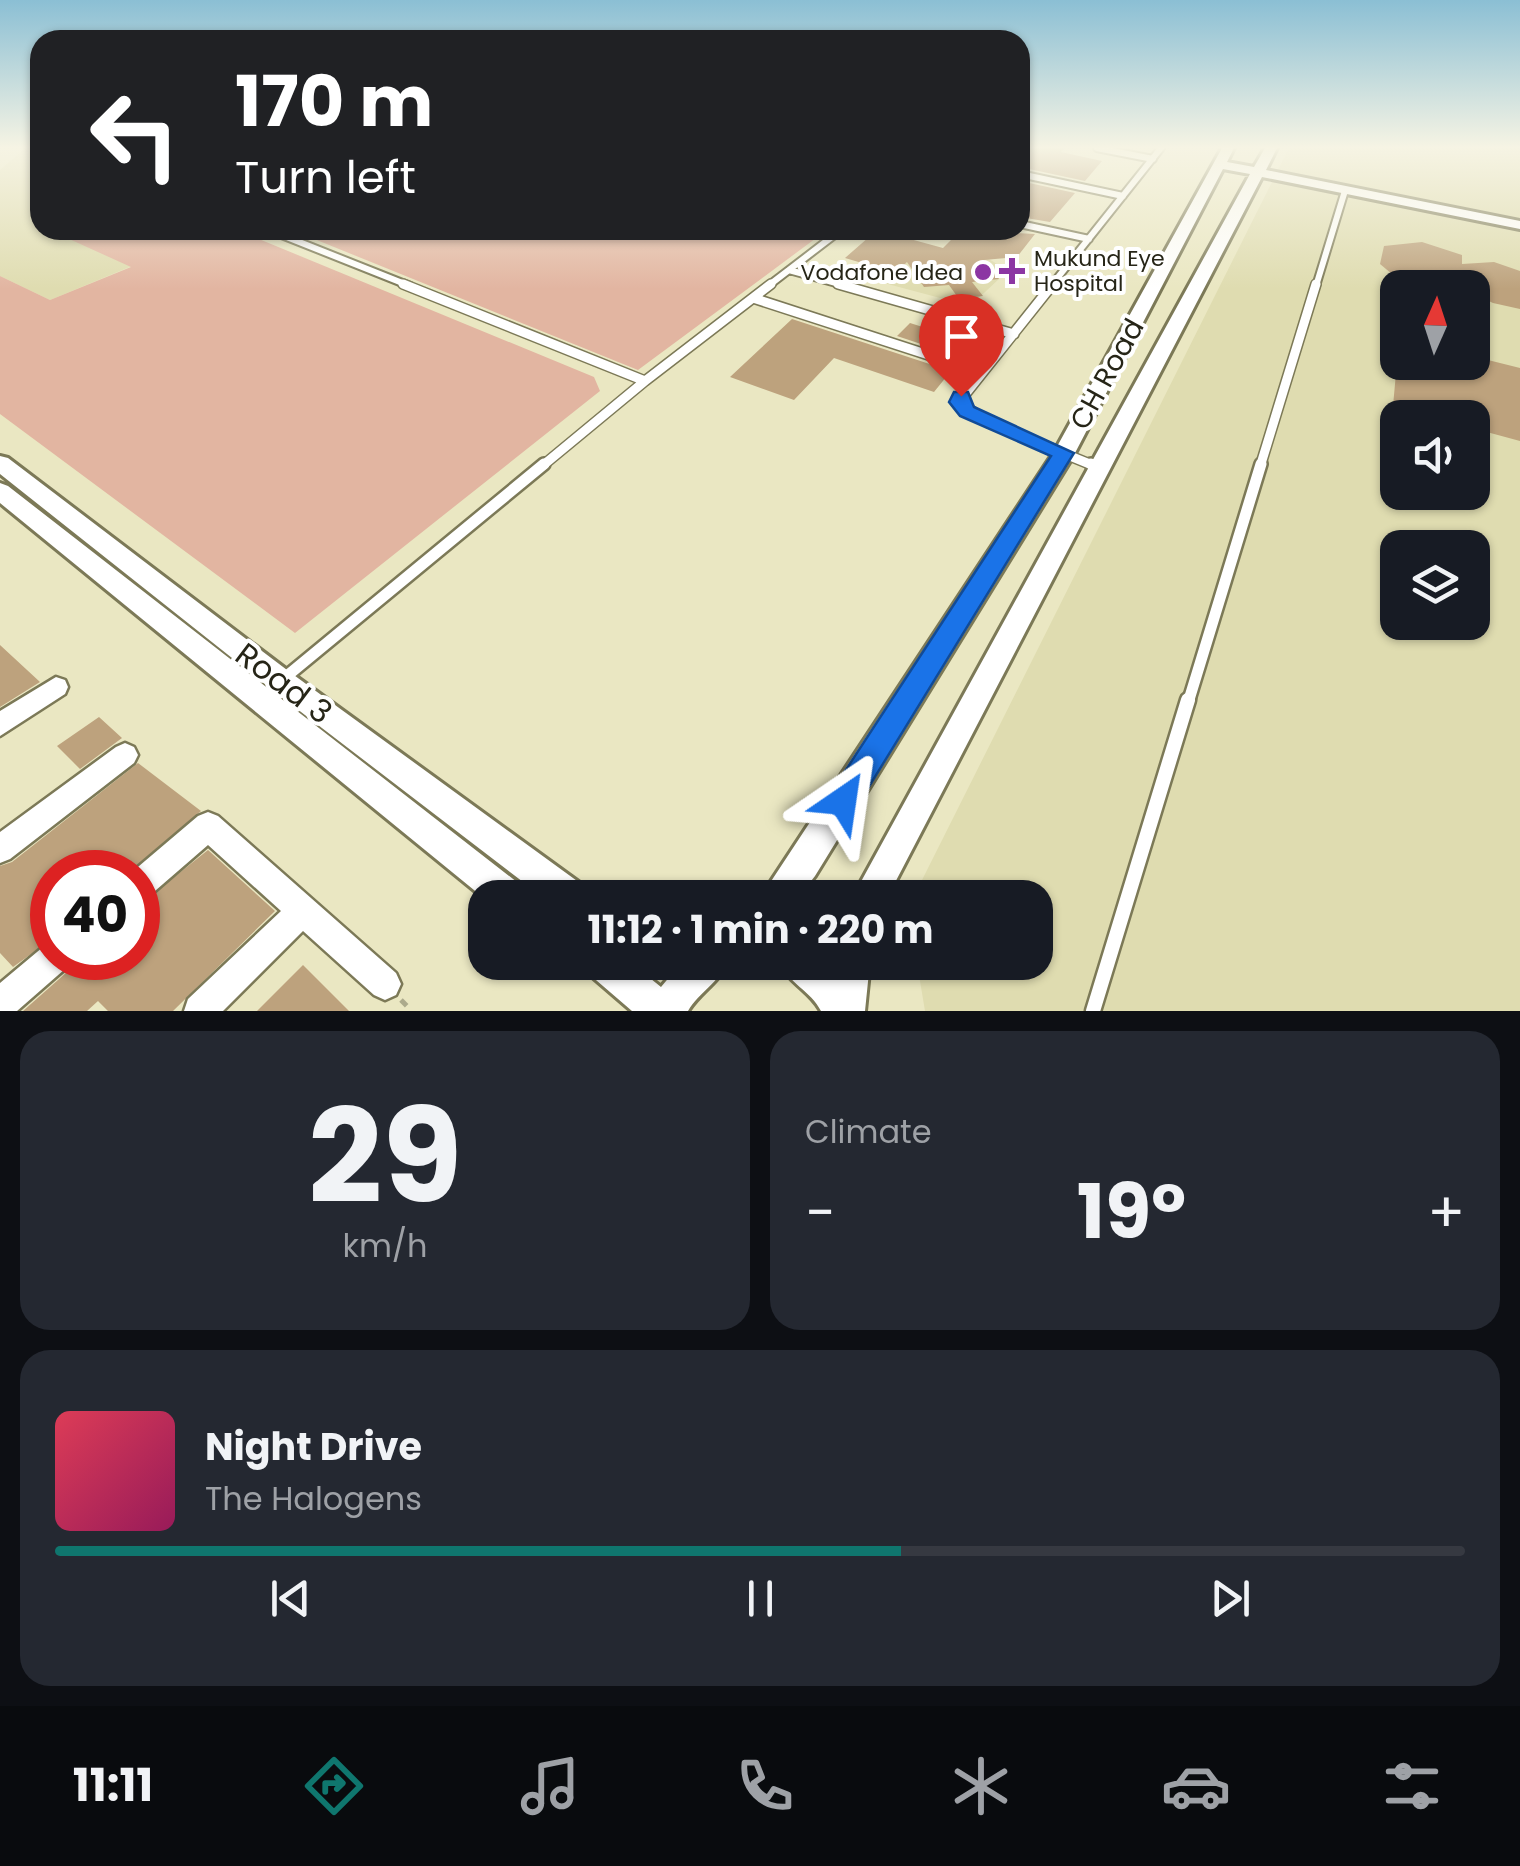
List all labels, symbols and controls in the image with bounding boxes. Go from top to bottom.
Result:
text: 170 m [235,52,433,151]
icon: left [70,70,200,200]
text: Turn left [235,146,416,209]
place label: Mukund Eye Hospital [1034,243,1165,299]
place label: Vodafone Idea [801,257,963,288]
marker: Mukund Eye Hospital [999,258,1025,284]
marker: Vodafone Idea [972,261,994,283]
north arrow [1380,270,1490,380]
map controls [1380,270,1490,640]
pin [919,294,1004,397]
icon: arrive [934,309,989,364]
street label: CH Road [1061,312,1153,436]
button: sound [1380,400,1490,510]
button: layers [1380,530,1490,640]
street label: Road 3 [226,632,342,734]
position arrow [791,749,895,853]
speed limit sign: 40 [30,850,160,980]
text: 11:12 · 1 min · 220 m [587,903,934,956]
text: 29 [308,1065,462,1248]
text: Climate [805,1109,932,1154]
text: 19° [1077,1159,1186,1264]
text: − [805,1174,835,1251]
text: + [1427,1174,1465,1251]
text: km/h [342,1223,428,1268]
text: Night Drive [205,1420,422,1473]
text: The Halogens [205,1476,422,1521]
icon: previous [263,1571,318,1626]
icon: pause [733,1571,788,1626]
icon: next [1203,1571,1258,1626]
icon: directions [299,1751,369,1821]
icon: music [515,1751,585,1821]
icon: phone [730,1751,800,1821]
icon: climate [946,1751,1016,1821]
icon: car [1161,1751,1231,1821]
icon: filters [1377,1751,1447,1821]
text: 11:11 [73,1754,153,1817]

